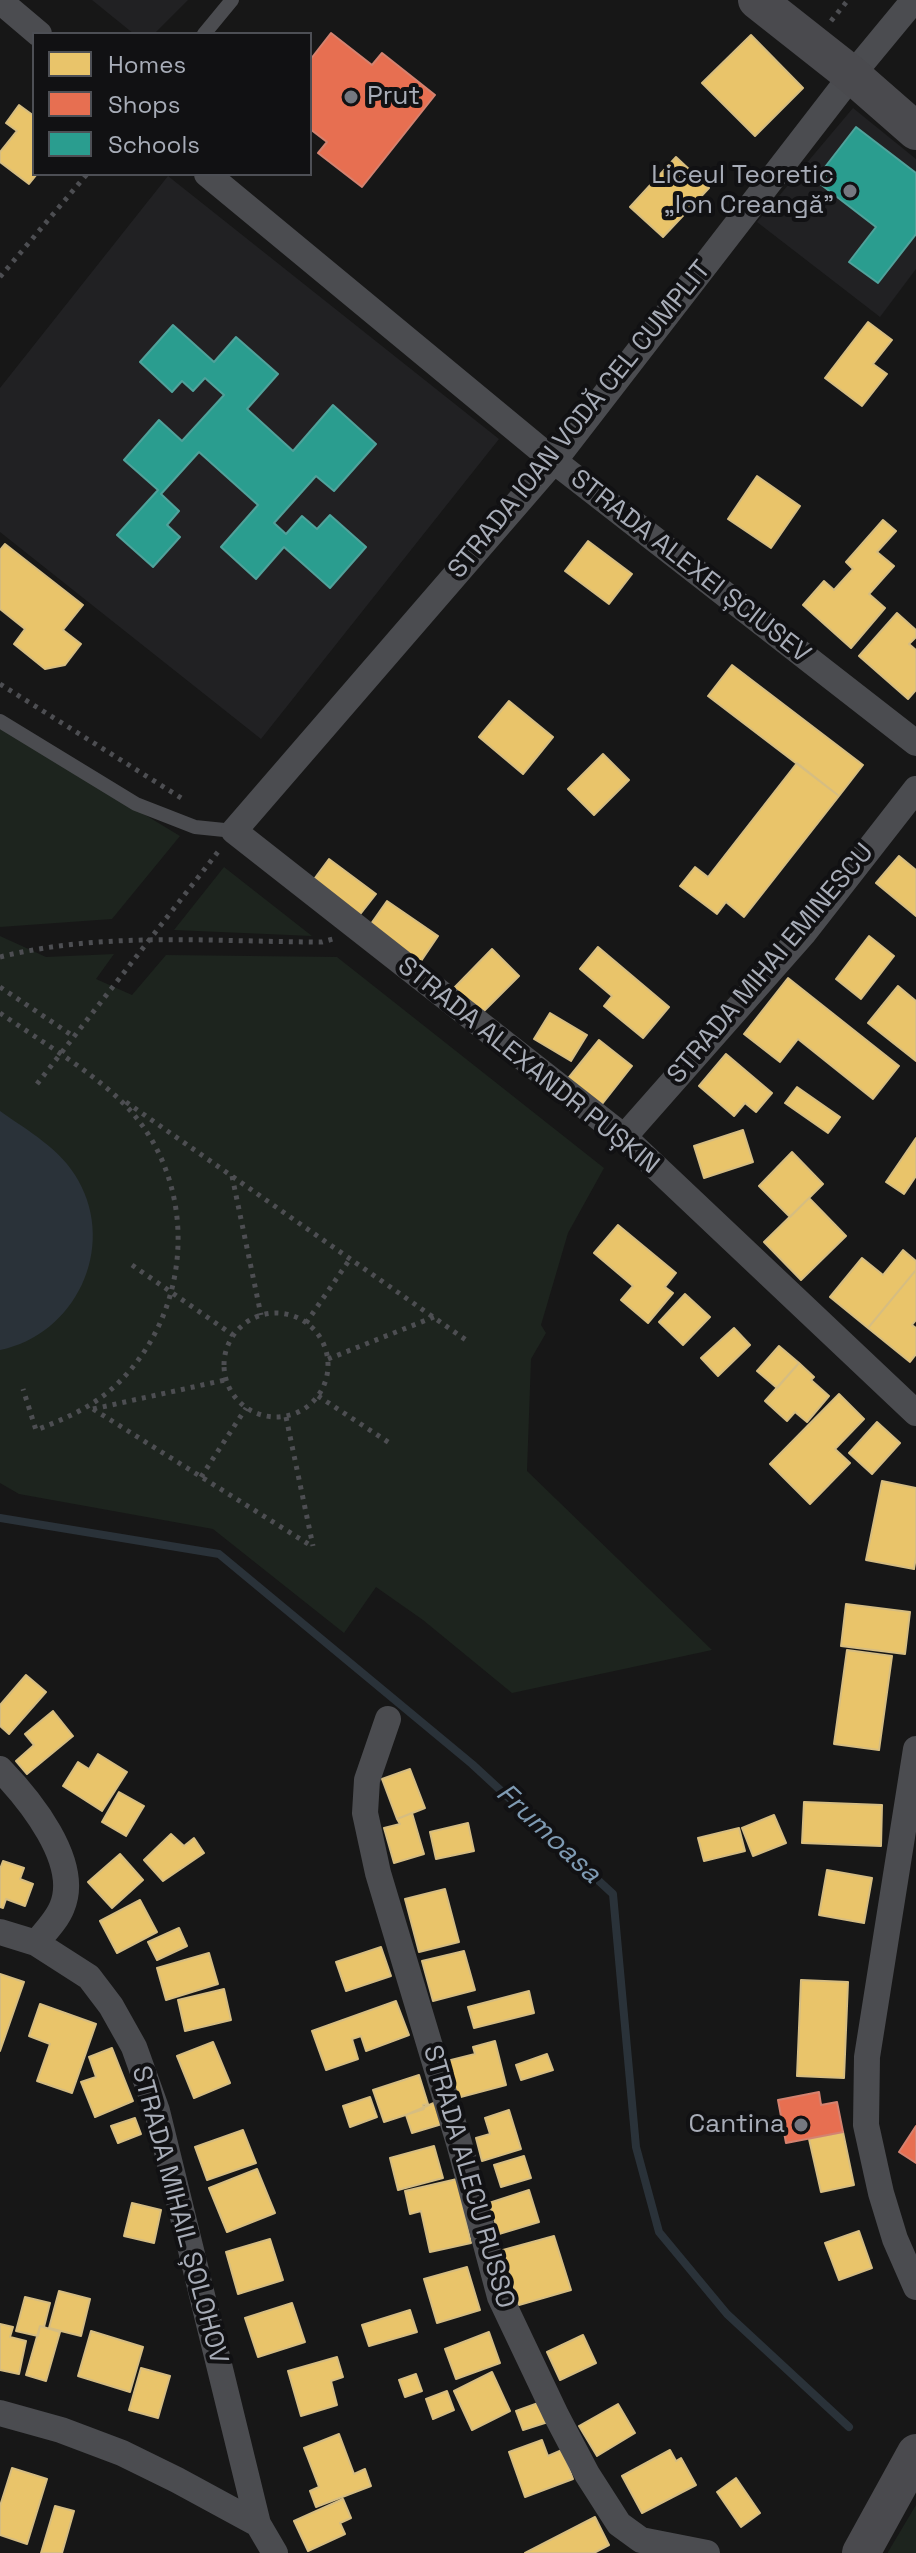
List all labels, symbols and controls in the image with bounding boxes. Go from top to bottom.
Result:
legend [32,32,312,176]
text: Homes [108,49,186,80]
place label: Prut [367,81,420,113]
marker: Prut [342,88,360,106]
text: Shops [108,89,180,120]
text: Schools [108,129,200,160]
place label: Liceul Teoretic „Ion Creangă” [651,160,834,222]
marker: Liceul Teoretic „Ion Creangă” [841,182,859,200]
street label: STRADA IOAN VODĂ CEL CUMPLIT [442,255,718,585]
street label: STRADA ALEXEI ȘCIUSEV [564,464,816,670]
street label: STRADA MIHAI EMINESCU [661,838,881,1090]
street label: STRADA ALEXANDR PUȘKIN [391,951,665,1181]
water label: Frumoasa [489,1777,607,1891]
street label: STRADA ALECU RUSSO [415,2042,521,2312]
street label: STRADA MIHAIL ȘOLOHOV [124,2063,234,2367]
place label: Cantina [689,2109,785,2141]
marker: Cantina [792,2116,810,2134]

